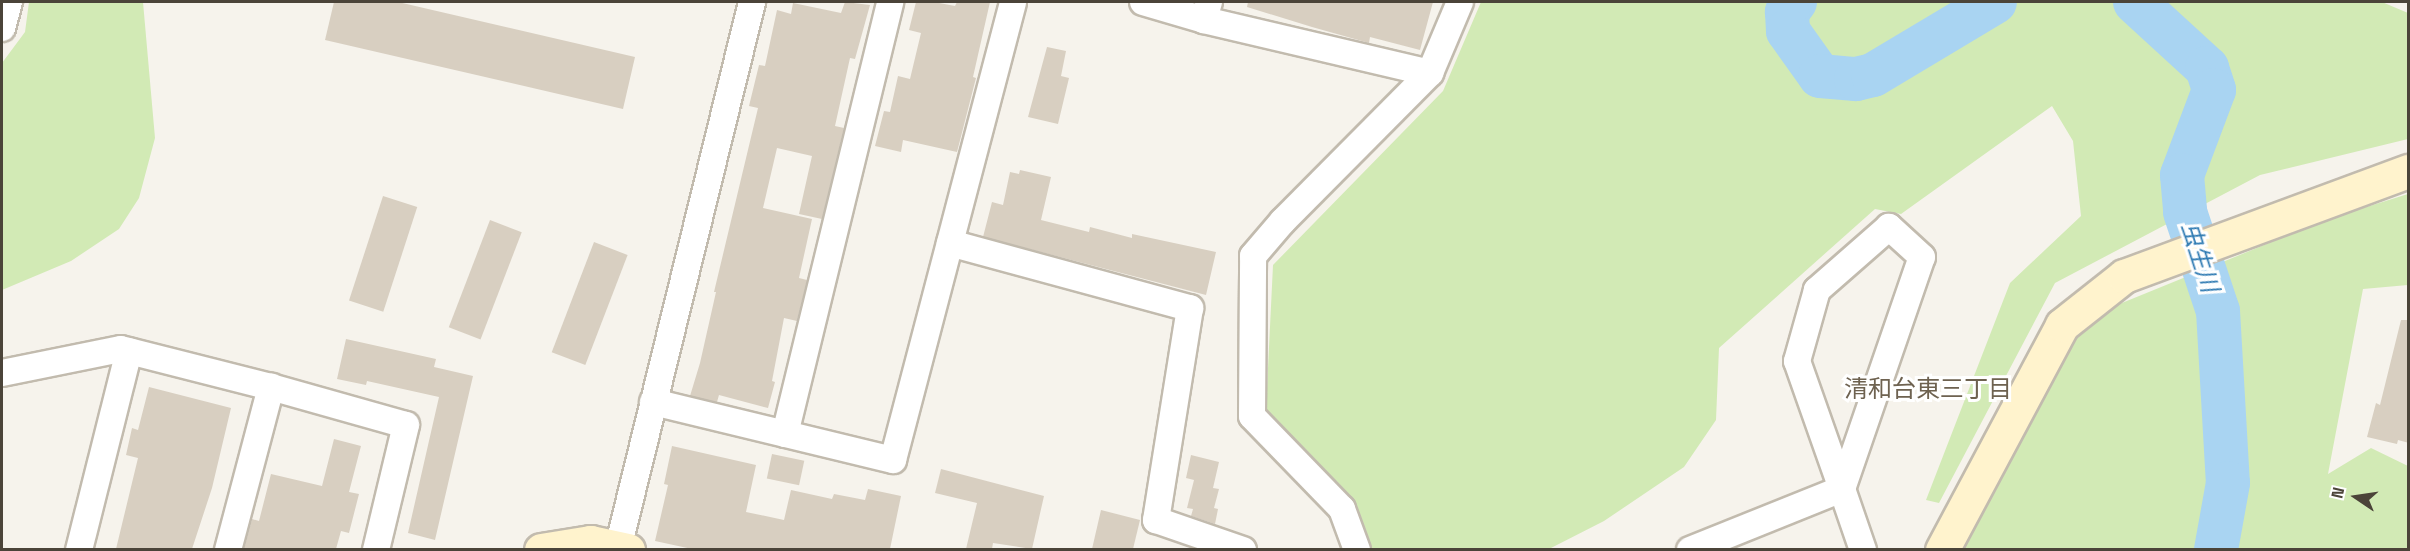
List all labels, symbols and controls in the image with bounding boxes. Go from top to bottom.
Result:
water label: 虫生川 [2175,218,2225,296]
district label: 清和台東三丁目 [1844,375,2012,403]
north arrow [2326,467,2386,527]
text: N [2327,485,2349,500]

